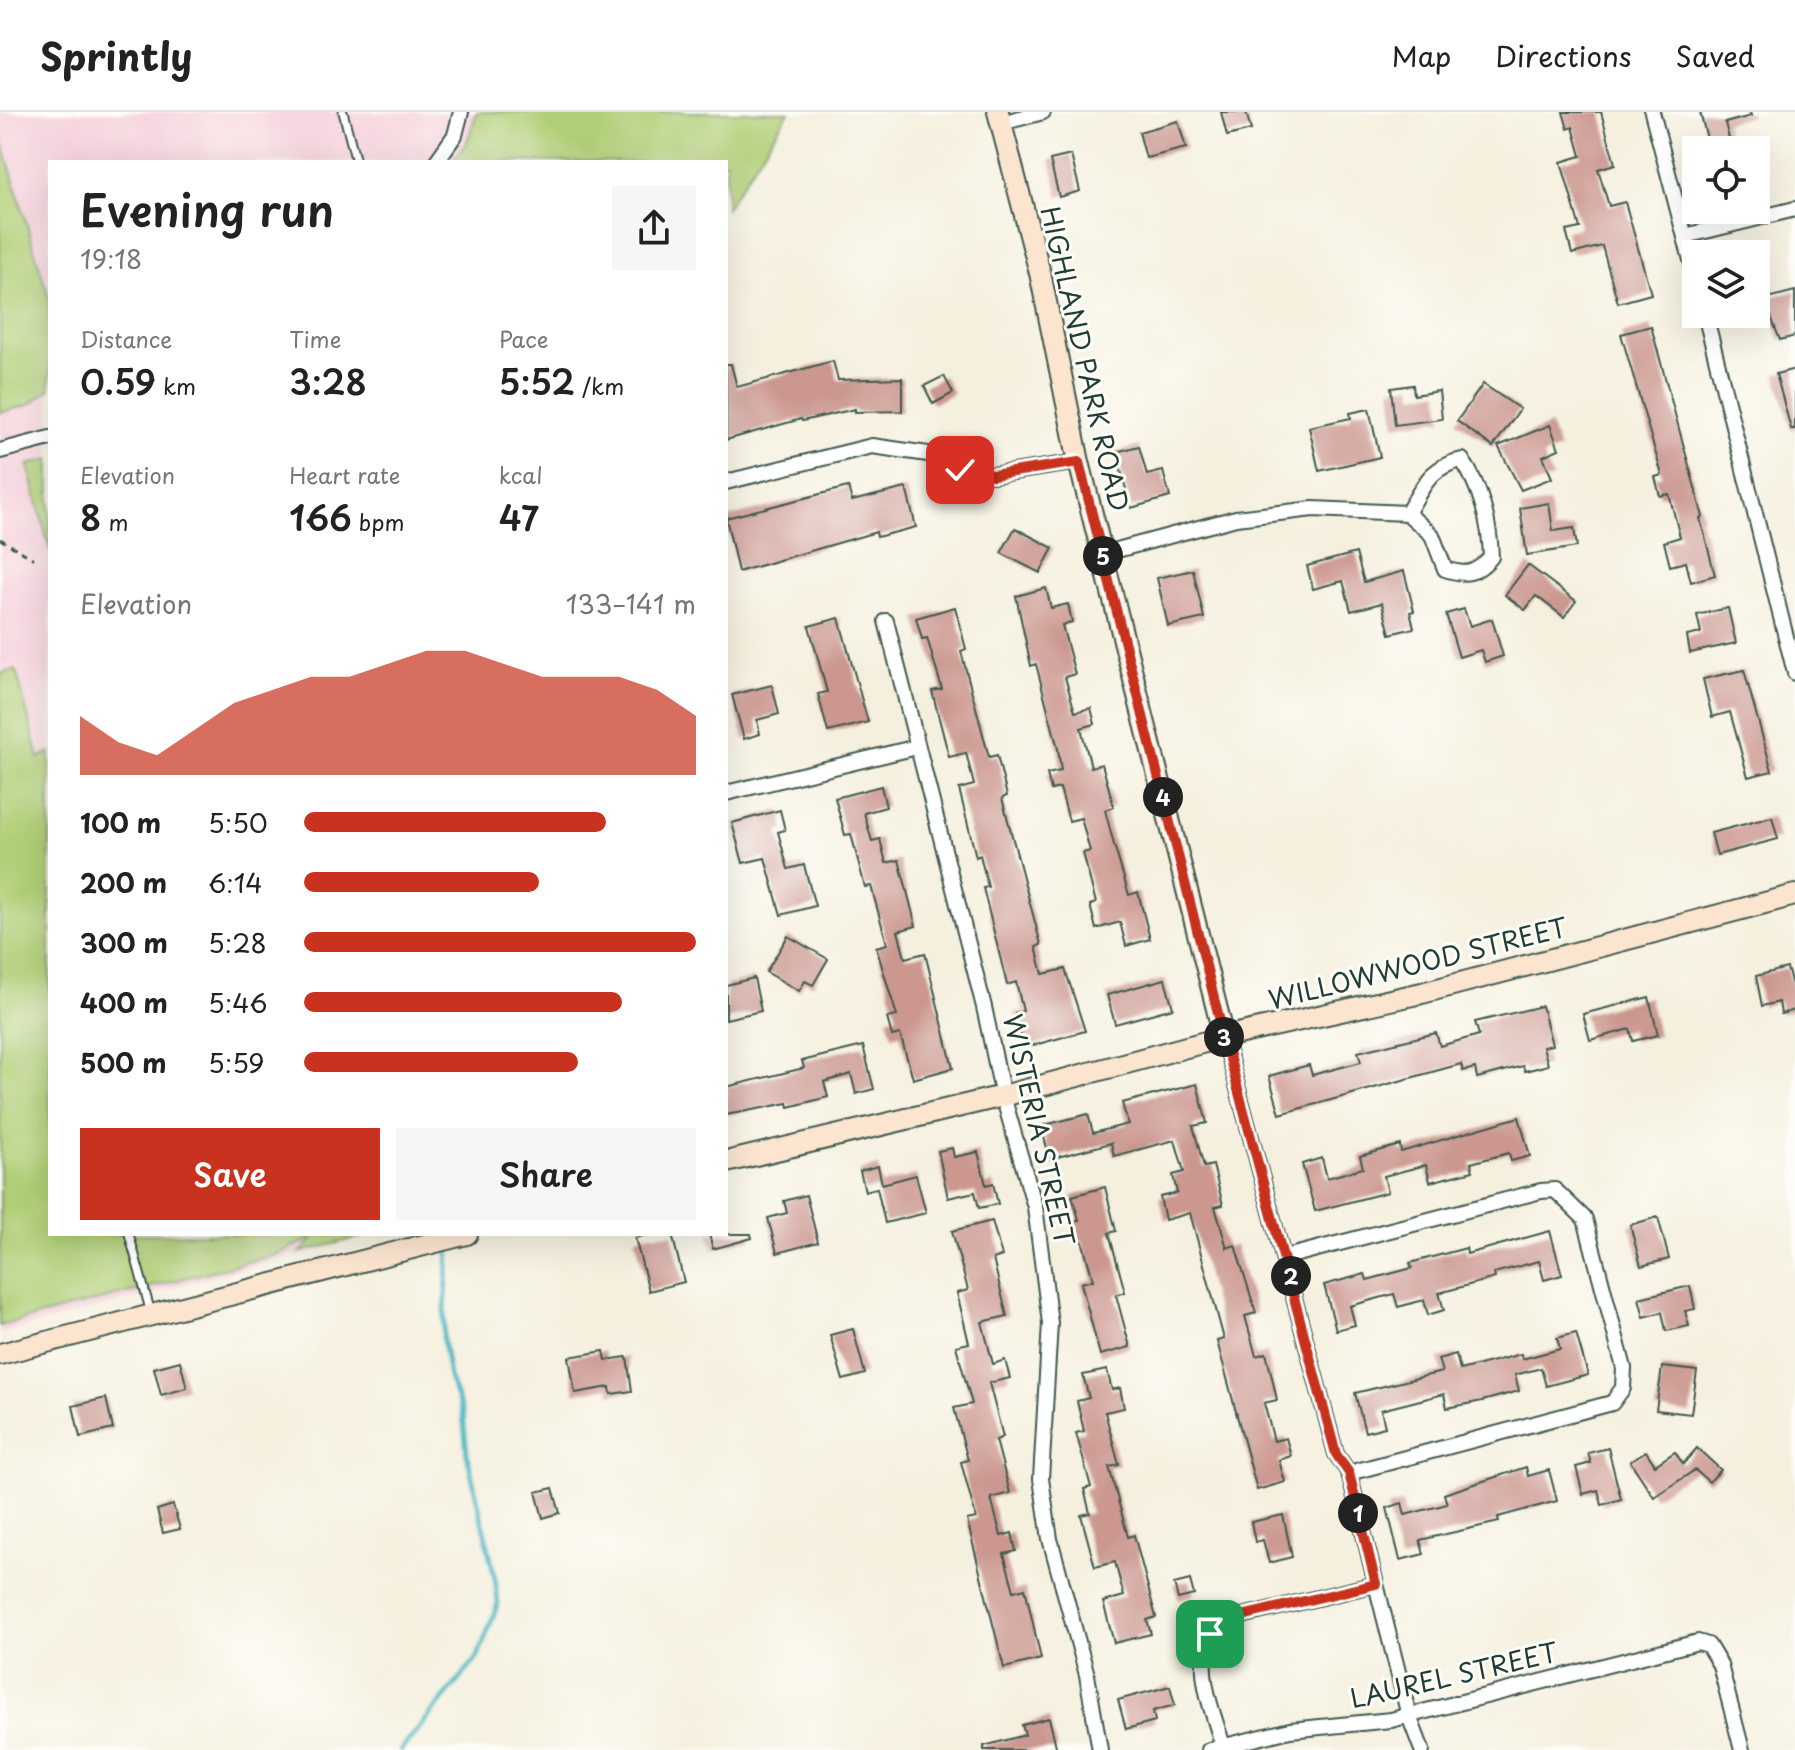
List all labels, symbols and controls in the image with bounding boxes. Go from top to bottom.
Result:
text: Sprintly [40,27,193,84]
text: Map [1392,34,1451,77]
text: Directions [1495,34,1632,77]
text: Saved [1676,34,1755,77]
map controls [1682,136,1770,328]
button: locate [1682,136,1770,224]
text: Evening run [80,176,334,242]
button: share [612,186,696,270]
street label: HIGHLAND PARK ROAD [1031,202,1140,515]
text: 19:18 [80,239,142,278]
button: layers [1682,240,1770,328]
text: Distance [80,322,172,355]
text: Time [289,322,341,355]
text: Pace [499,322,548,355]
text: 0.59 [80,355,156,407]
text: 3:28 [289,355,367,407]
text: 5:52 [499,355,575,407]
text: km [156,369,196,402]
text: /km [575,369,624,402]
pin [926,436,994,504]
icon: check [938,448,982,492]
text: Elevation [80,458,175,491]
text: Heart rate [289,458,400,491]
text: kcal [499,458,543,491]
text: 8 [80,491,101,543]
text: 166 [289,491,352,543]
text: 47 [499,491,539,543]
text: m [101,505,128,538]
text: bpm [352,505,404,538]
pin: 5 [1083,536,1123,576]
text: 5 [1096,539,1110,572]
text: Elevation [80,584,192,623]
text: 133–141 m [566,584,696,623]
pin: 4 [1143,777,1183,817]
text: 4 [1156,780,1170,813]
text: 100 m [80,803,161,842]
text: 5:50 [208,803,268,842]
text: 200 m [80,863,167,902]
text: 6:14 [208,863,263,902]
street label: WILLOWWOOD STREET [1264,906,1571,1019]
text: 300 m [80,923,168,962]
text: 5:28 [208,923,267,962]
text: 400 m [80,983,168,1022]
text: 5:46 [208,983,268,1022]
street label: WISTERIA STREET [994,1010,1085,1249]
pin: 3 [1204,1017,1244,1057]
text: 3 [1217,1020,1231,1053]
text: 500 m [80,1043,166,1082]
text: 5:59 [208,1043,265,1082]
button: Save [80,1128,380,1220]
button: Share [396,1128,696,1220]
pin: 2 [1271,1256,1311,1296]
text: 2 [1283,1259,1299,1292]
pin: 1 [1338,1493,1378,1533]
text: 1 [1353,1496,1363,1529]
pin [1176,1600,1244,1668]
icon: arrive [1188,1612,1232,1656]
street label: LAUREL STREET [1346,1632,1562,1717]

